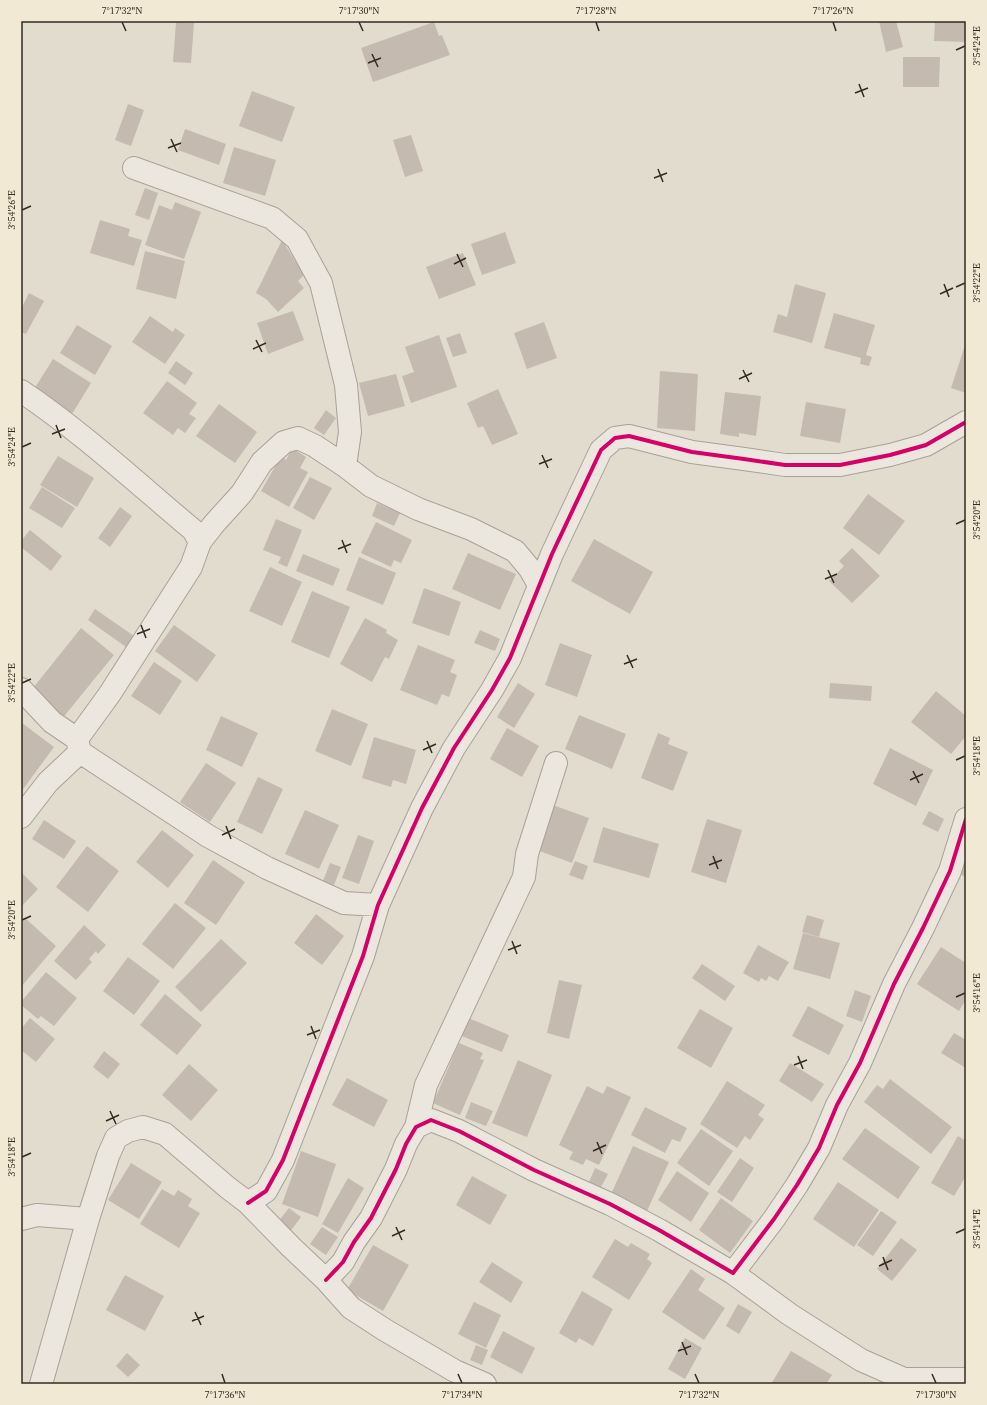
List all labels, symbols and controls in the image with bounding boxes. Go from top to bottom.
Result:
text: 7°17'32"N [101,4,143,17]
text: 7°17'30"N [338,4,380,17]
text: 7°17'28"N [575,4,617,17]
text: 7°17'26"N [812,4,854,17]
text: 3°54'24"E [970,26,983,66]
text: 3°54'26"E [5,190,18,230]
text: 3°54'22"E [970,263,983,303]
text: 3°54'24"E [5,427,18,467]
text: 3°54'20"E [970,500,983,540]
text: 3°54'22"E [5,663,18,703]
text: 3°54'18"E [970,736,983,776]
text: 3°54'20"E [5,900,18,940]
text: 3°54'16"E [970,973,983,1013]
text: 3°54'18"E [5,1137,18,1177]
text: 3°54'14"E [970,1209,983,1249]
text: 7°17'36"N [204,1388,246,1401]
text: 7°17'34"N [441,1388,483,1401]
text: 7°17'32"N [678,1388,720,1401]
text: 7°17'30"N [915,1388,957,1401]

